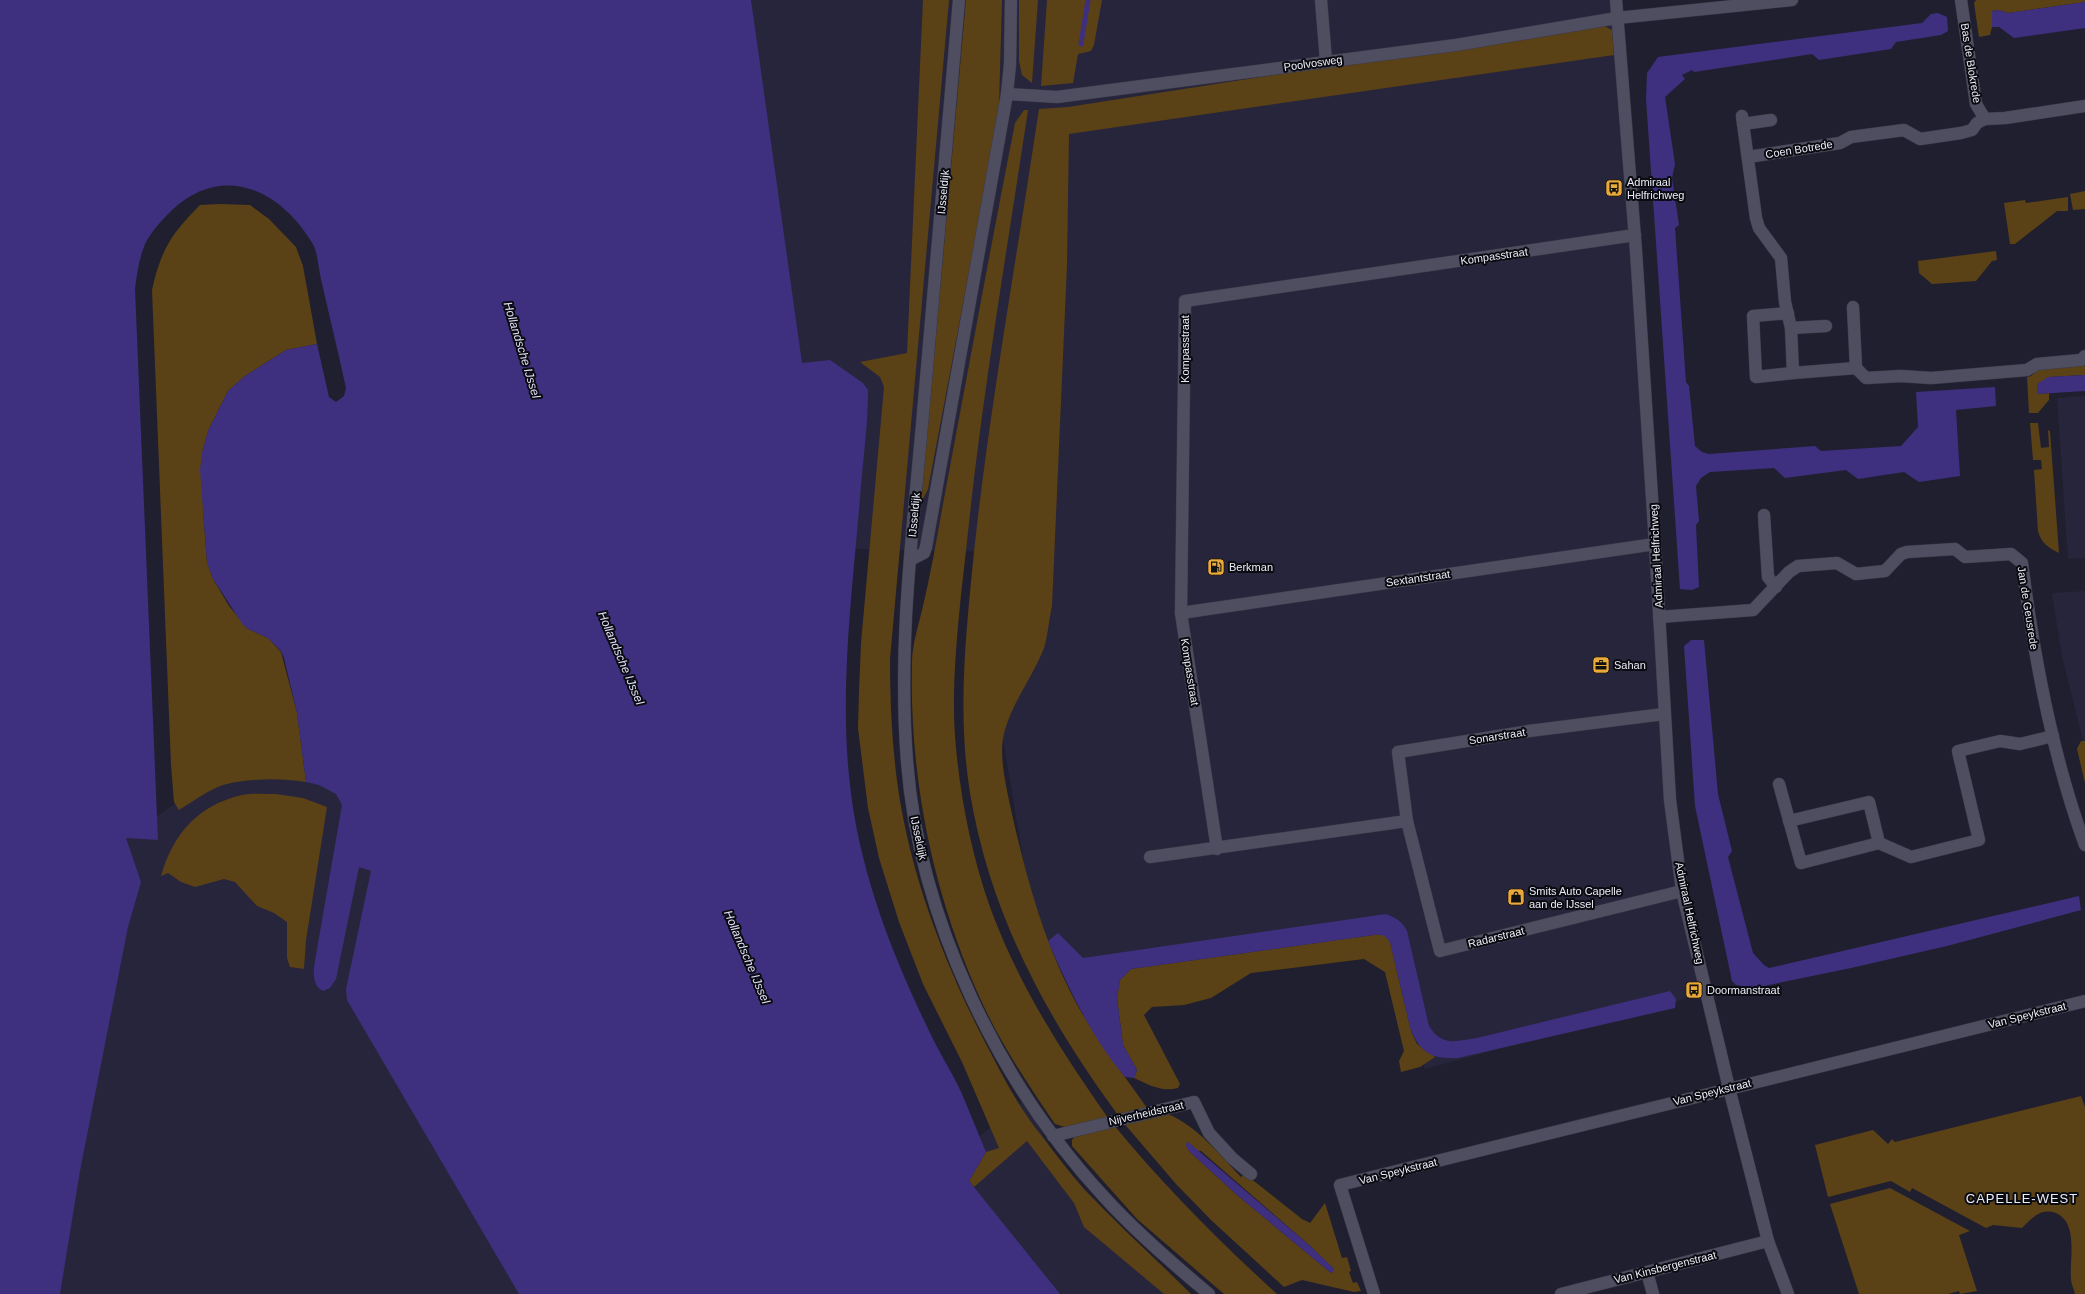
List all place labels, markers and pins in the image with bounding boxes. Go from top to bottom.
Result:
place label: Admiraal Helfrichweg [1627,176,1684,201]
bus stop icon: Admiraal Helfrichweg [1604,178,1624,198]
fuel station icon: Berkman [1206,557,1226,577]
place label: Berkman [1229,561,1273,573]
office icon: Sahan [1591,655,1611,675]
place label: Sahan [1614,659,1646,671]
place label: Smits Auto Capelle aan de IJssel [1529,885,1622,910]
shop icon: Smits Auto Capelle aan de IJssel [1506,887,1526,907]
bus stop icon: Doormanstraat [1684,980,1704,1000]
place label: Doormanstraat [1707,984,1780,996]

